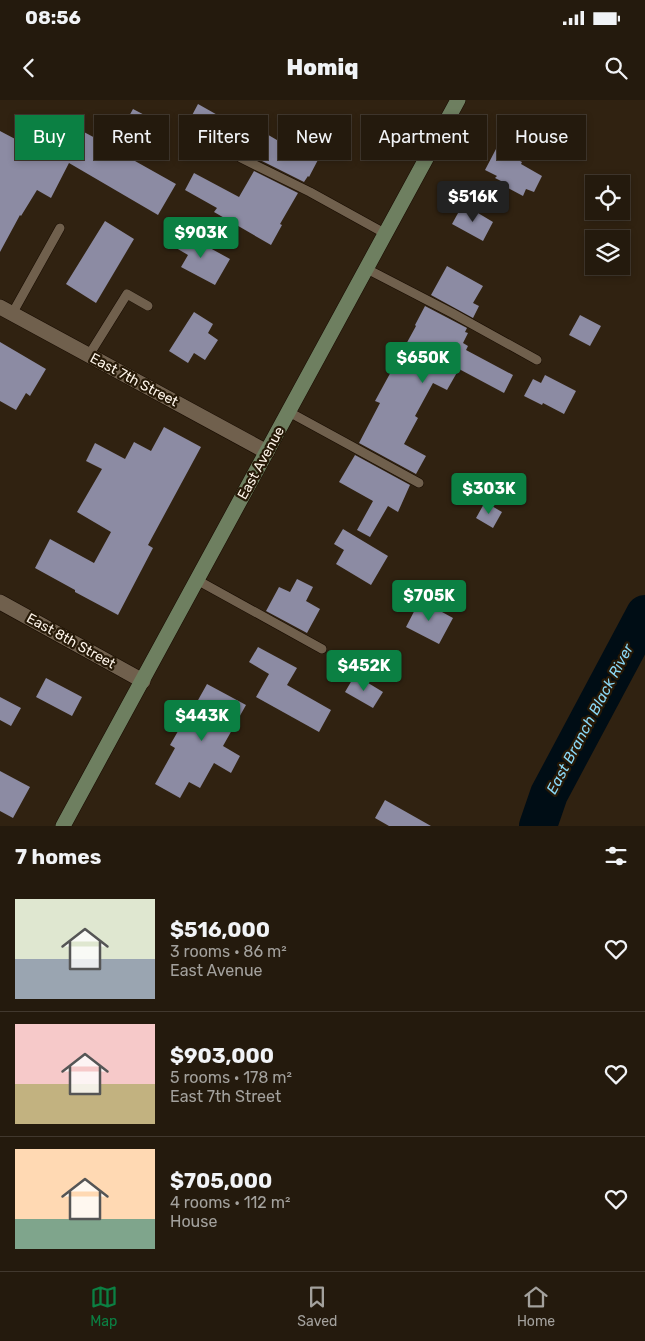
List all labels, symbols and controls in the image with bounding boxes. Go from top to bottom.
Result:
text: 08:56 [25,6,81,29]
icon: back [15,54,43,82]
text: Homiq [287,54,358,81]
icon: search [602,54,630,82]
chip: Buy [15,115,84,160]
chip: Rent [94,115,169,160]
chip: Filters [179,115,268,160]
chip: New [278,115,351,160]
chip: Apartment [361,115,487,160]
chip: House [497,115,586,160]
map controls [585,175,630,275]
button: locate [585,175,630,220]
pin: $516K [438,180,508,223]
text: $516K [448,187,498,206]
pin: $903K [166,216,236,259]
text: $903K [175,223,227,242]
button: layers [585,230,630,275]
pin: $650K [388,342,458,384]
text: $650K [397,348,449,367]
street label: East 7th Street [87,350,181,411]
street label: East Avenue [234,423,288,503]
pin: $303K [454,472,524,515]
text: $303K [462,479,516,498]
pin: $705K [394,580,464,622]
text: $705K [403,586,455,605]
street label: East 8th Street [24,610,119,673]
water label: East Branch Black River [543,640,638,797]
pin: $452K [329,650,399,692]
text: $452K [338,656,390,675]
pin: $443K [167,700,237,742]
text: $443K [175,706,229,725]
icon: filters [602,842,630,870]
text: 7 homes [15,844,101,869]
text: $516,000 [170,917,270,942]
icon: home [55,919,115,979]
icon: heart [602,935,630,963]
text: 3 rooms · 86 m² [170,942,287,961]
text: East Avenue [170,961,262,980]
text: $903,000 [170,1043,274,1068]
icon: home [55,1044,115,1104]
icon: heart [602,1060,630,1088]
text: 5 rooms · 178 m² [170,1068,292,1087]
text: East 7th Street [170,1087,281,1106]
text: $705,000 [170,1168,272,1193]
icon: home [55,1169,115,1229]
icon: heart [602,1185,630,1213]
text: 4 rooms · 112 m² [170,1193,290,1212]
text: House [170,1212,217,1231]
tab: Map [90,1283,118,1330]
tab: Saved [297,1283,337,1330]
tab: Home [517,1283,555,1330]

